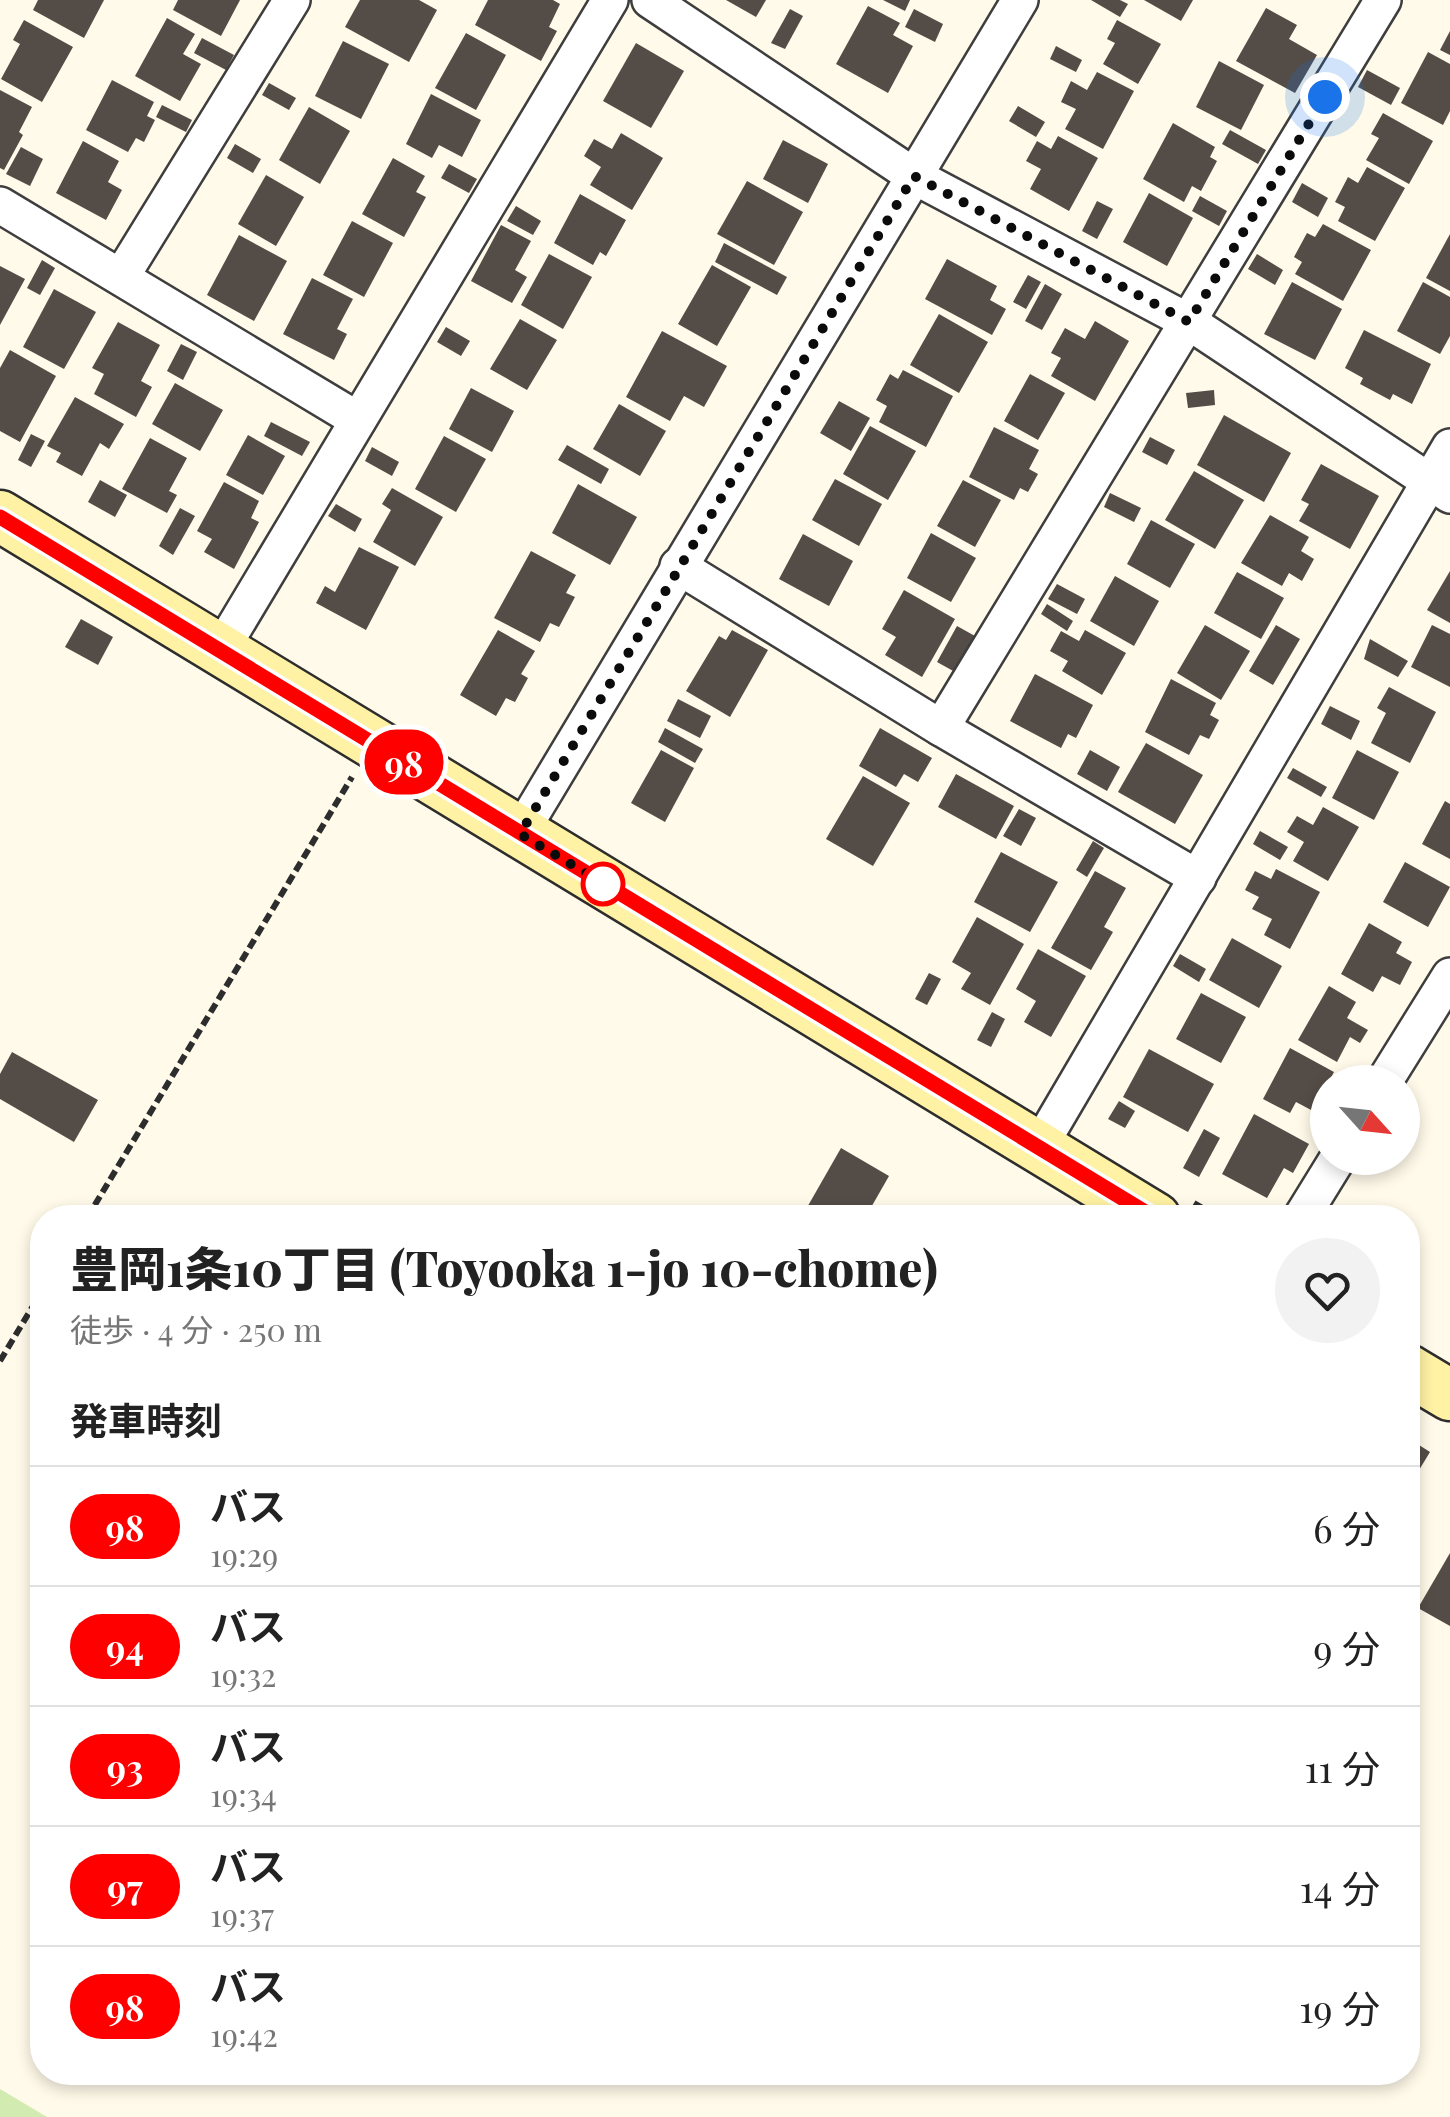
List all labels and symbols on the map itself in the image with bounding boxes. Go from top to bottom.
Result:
your location [1300,72,1350,122]
line badge: 98 [359,730,449,794]
unlabelled marker [582,863,624,905]
north arrow [1310,1065,1420,1175]

